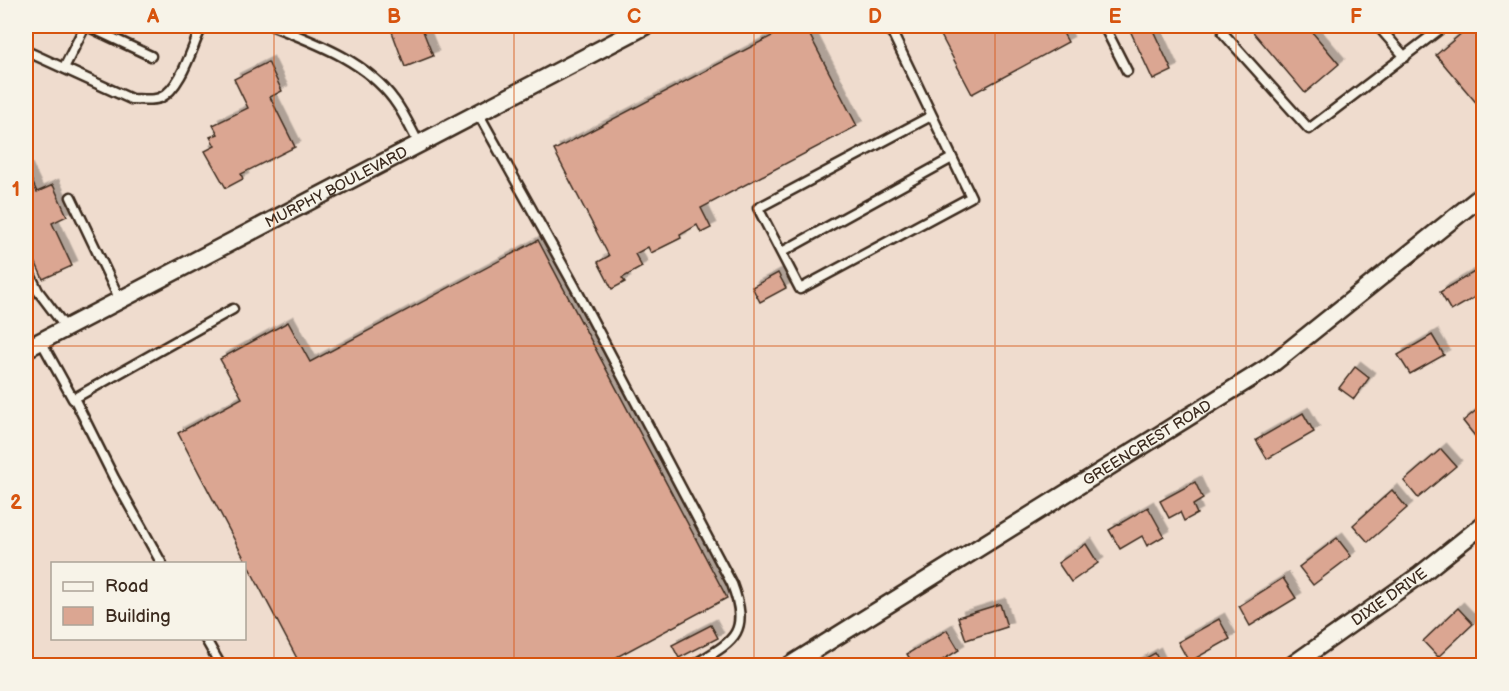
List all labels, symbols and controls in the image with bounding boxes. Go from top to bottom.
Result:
text: A [146,5,160,29]
text: B [387,5,401,29]
text: C [627,5,641,29]
text: D [868,5,882,29]
text: E [1109,5,1122,29]
text: F [1350,5,1362,29]
street label: MURPHY BOULEVARD [262,143,411,232]
text: 1 [12,178,20,202]
street label: GREENCREST ROAD [1080,396,1215,490]
text: 2 [10,491,22,515]
legend [51,562,246,640]
street label: DIXIE DRIVE [1348,564,1431,630]
text: Road [105,576,149,597]
text: Building [105,606,171,627]

